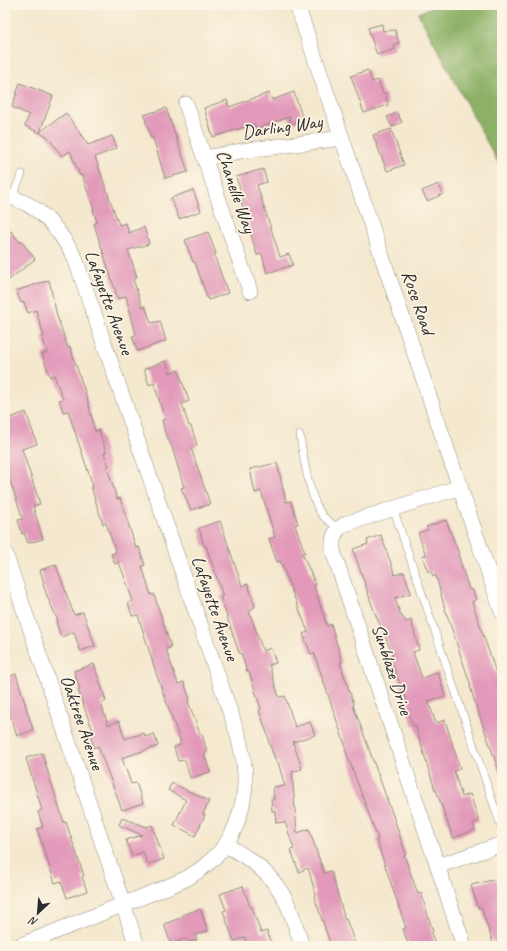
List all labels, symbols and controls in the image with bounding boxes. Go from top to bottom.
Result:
street label: Darling Way [240,109,325,144]
street label: Chanelle Way [211,147,262,238]
street label: Lafayette Avenue [79,247,140,360]
street label: Rose Road [396,267,441,341]
street label: Lafayette Avenue [186,553,245,666]
street label: Sunblaze Drive [366,621,419,720]
street label: Oaktree Avenue [55,672,110,774]
north arrow [18,893,58,933]
text: N [26,913,40,930]

